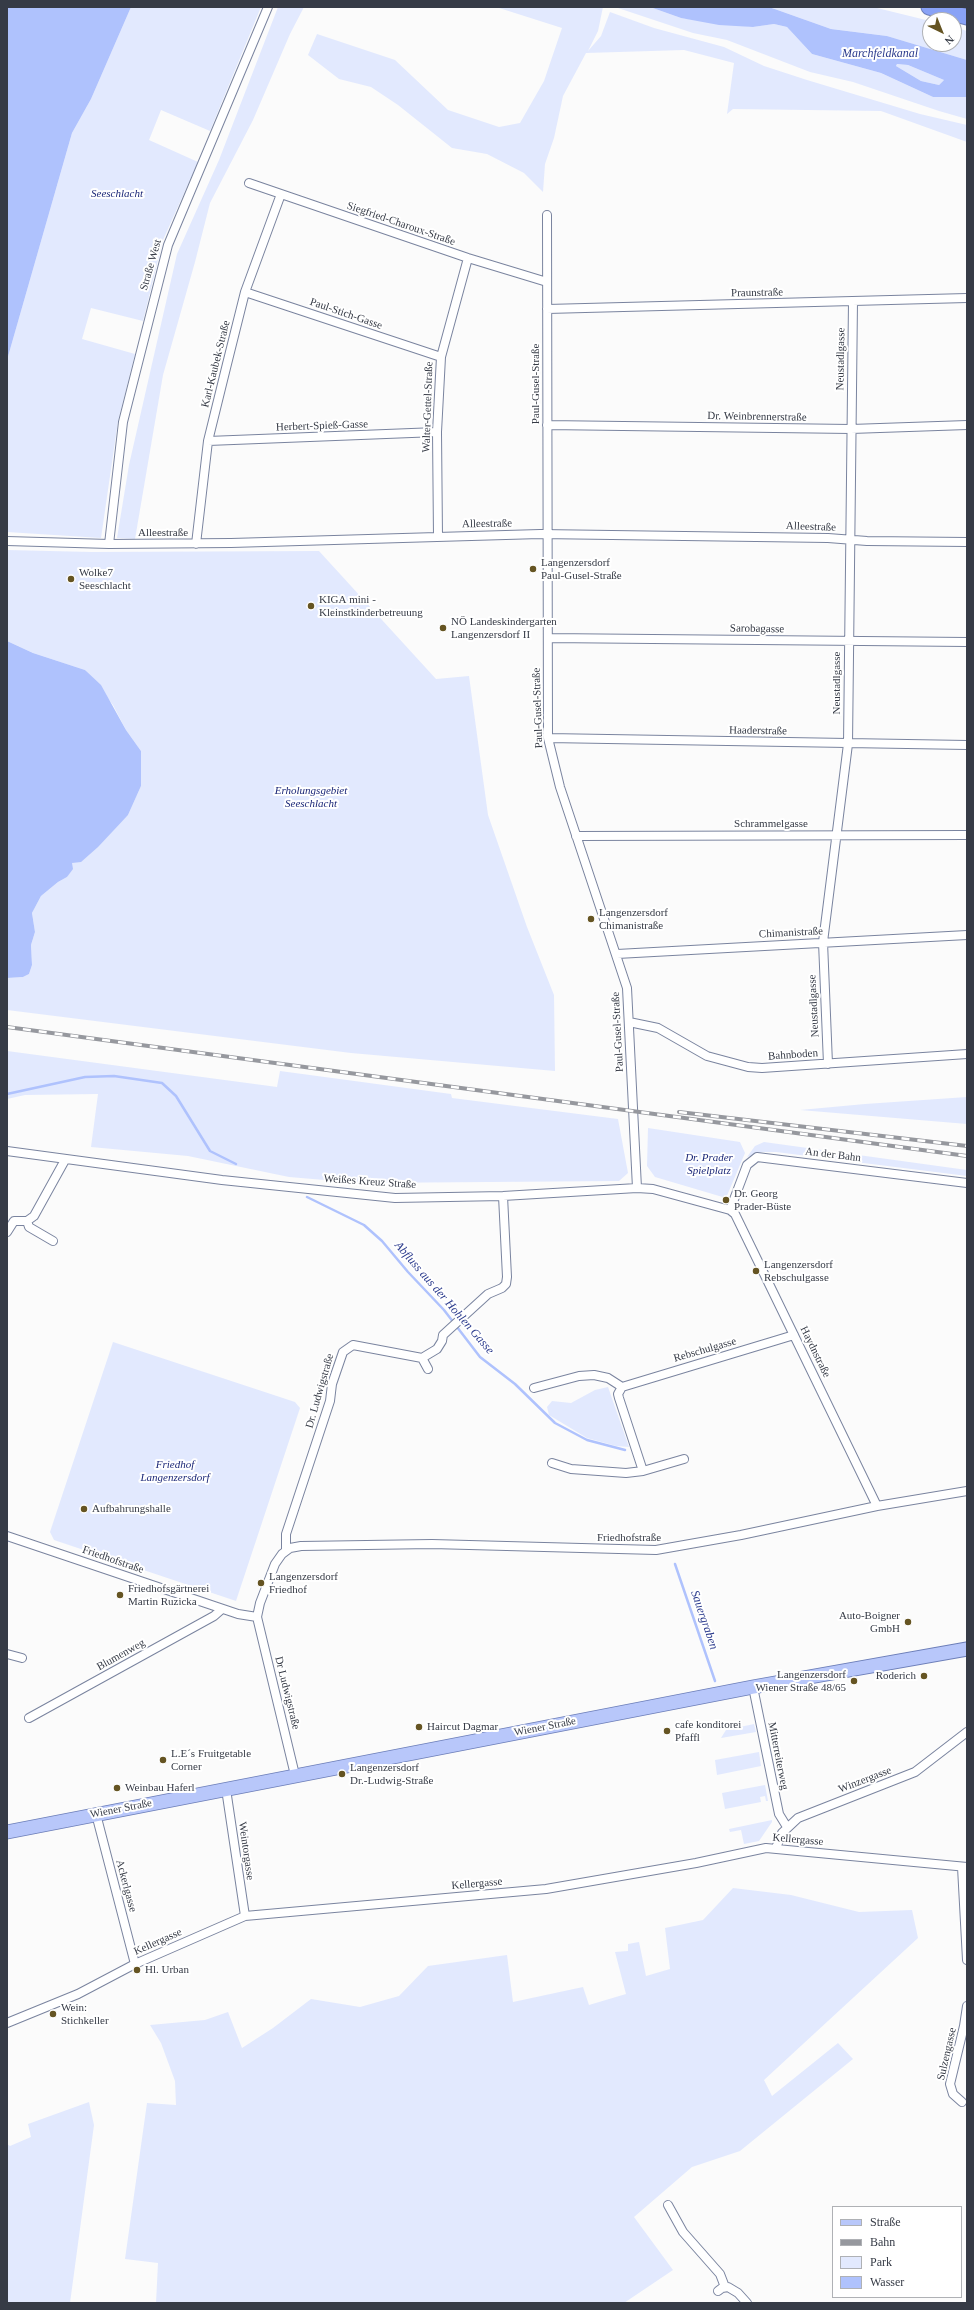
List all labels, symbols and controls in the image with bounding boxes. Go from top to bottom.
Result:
north arrow [922,12,962,52]
text: N [943,33,957,47]
water label: Marchfeldkanal [842,47,918,61]
park label: Seeschlacht [91,187,143,201]
street label: Siegfried-Charoux-Straße [345,199,457,249]
street label: Straße West [137,238,165,292]
street label: Praunstraße [731,286,783,300]
street label: Paul-Stich-Gasse [308,295,384,333]
street label: Karl-Kaubek-Straße [199,319,233,409]
street label: Neustadlgasse [834,327,848,391]
street label: Paul-Gusel-Straße [529,344,543,424]
street label: Walter-Gettel-Straße [420,361,436,453]
street label: Dr. Weinbrennerstraße [707,410,807,424]
street label: Herbert-Spieß-Gasse [276,418,368,434]
street label: Alleestraße [462,517,512,531]
street label: Alleestraße [786,520,836,534]
street label: Alleestraße [138,526,188,540]
place label: Langenzersdorf Paul-Gusel-Straße [541,556,622,582]
marker: Langenzersdorf Paul-Gusel-Straße [528,564,538,574]
place label: Wolke7 Seeschlacht [79,566,131,592]
marker: Wolke7 Seeschlacht [66,574,76,584]
place label: KIGA mini - Kleinstkinderbetreuung [319,593,423,619]
marker: KIGA mini - Kleinstkinderbetreuung [306,601,316,611]
place label: NÖ Landeskindergarten Langenzersdorf II [451,615,557,641]
street label: Sarobagasse [730,622,784,636]
marker: NÖ Landeskindergarten Langenzersdorf II [438,623,448,633]
street label: Neustadlgasse [830,652,844,714]
street label: Paul-Gusel-Straße [530,667,546,749]
street label: Haaderstraße [729,724,787,738]
park label: Erholungsgebiet Seeschlacht [275,784,347,810]
street label: Schrammelgasse [734,817,808,831]
place label: Langenzersdorf Chimanistraße [599,906,668,932]
marker: Langenzersdorf Chimanistraße [586,914,596,924]
street label: Chimanistraße [759,925,823,941]
street label: Neustadlgasse [806,974,822,1038]
street label: Paul-Gusel-Straße [609,991,627,1073]
street label: Bahnboden [768,1047,818,1063]
street label: An der Bahn [804,1145,862,1165]
park label: Dr. Prader Spielplatz [685,1151,733,1177]
street label: Weißes Kreuz Straße [323,1172,417,1192]
place label: Dr. Georg Prader-Büste [734,1187,791,1213]
marker: Dr. Georg Prader-Büste [721,1195,731,1205]
water label: Abfluss aus der Hohlen Gasse [391,1239,497,1357]
place label: Langenzersdorf Rebschulgasse [764,1258,833,1284]
marker: Langenzersdorf Rebschulgasse [751,1266,761,1276]
street label: Haydnstraße [797,1324,833,1380]
street label: Rebschulgasse [672,1335,738,1365]
street label: Dr. Ludwigstraße [303,1352,337,1430]
park label: Friedhof Langenzersdorf [140,1458,210,1484]
place label: Aufbahrungshalle [92,1502,171,1516]
marker: Aufbahrungshalle [79,1504,89,1514]
street label: Friedhofstraße [597,1531,661,1545]
street label: Friedhofstraße [81,1543,145,1577]
place label: Langenzersdorf Friedhof [269,1570,338,1596]
marker: Langenzersdorf Friedhof [256,1578,266,1588]
place label: Friedhofsgärtnerei Martin Ruzicka [128,1582,209,1608]
water label: Sauergraben [687,1589,721,1651]
marker: Friedhofsgärtnerei Martin Ruzicka [115,1590,125,1600]
place label: Auto-Boigner GmbH [839,1609,900,1635]
marker: Auto-Boigner GmbH [903,1617,913,1627]
street label: Blumenweg [95,1636,147,1674]
street label: Dr Ludwigstraße [272,1655,302,1731]
place label: Langenzersdorf Wiener Straße 48/65 [755,1668,846,1694]
place label: Roderich [876,1669,916,1683]
marker: Roderich [919,1671,929,1681]
marker: Langenzersdorf Wiener Straße 48/65 [849,1676,859,1686]
street label: Wiener Straße [513,1715,577,1739]
place label: cafe konditorei Pfaffl [675,1718,741,1744]
place label: Haircut Dagmar [427,1720,498,1734]
street label: Mitterreiterweg [765,1721,791,1791]
marker: Haircut Dagmar [414,1722,424,1732]
marker: cafe konditorei Pfaffl [662,1726,672,1736]
place label: L.E´s Fruitgetable Corner [171,1747,251,1773]
marker: L.E´s Fruitgetable Corner [158,1755,168,1765]
place label: Langenzersdorf Dr.-Ludwig-Straße [350,1761,433,1787]
street label: Winzergasse [837,1764,893,1796]
marker: Langenzersdorf Dr.-Ludwig-Straße [337,1769,347,1779]
place label: Weinbau Haferl [125,1781,195,1795]
marker: Weinbau Haferl [112,1783,122,1793]
street label: Wiener Straße [89,1797,153,1821]
street label: Weintorgasse [235,1821,257,1881]
street label: Kellergasse [772,1831,824,1849]
street label: Ackerlgasse [113,1858,139,1914]
street label: Kellergasse [451,1875,503,1893]
street label: Kellergasse [132,1926,184,1958]
place label: Hl. Urban [145,1963,189,1977]
marker: Hl. Urban [132,1965,142,1975]
place label: Wein: Stichkeller [61,2001,109,2027]
marker: Wein: Stichkeller [48,2009,58,2019]
street label: Sulzengasse [935,2026,959,2082]
legend [832,2206,962,2298]
text: Straße [870,2215,901,2229]
text: Bahn [870,2235,895,2249]
text: Park [870,2255,892,2269]
text: Wasser [870,2275,904,2289]

